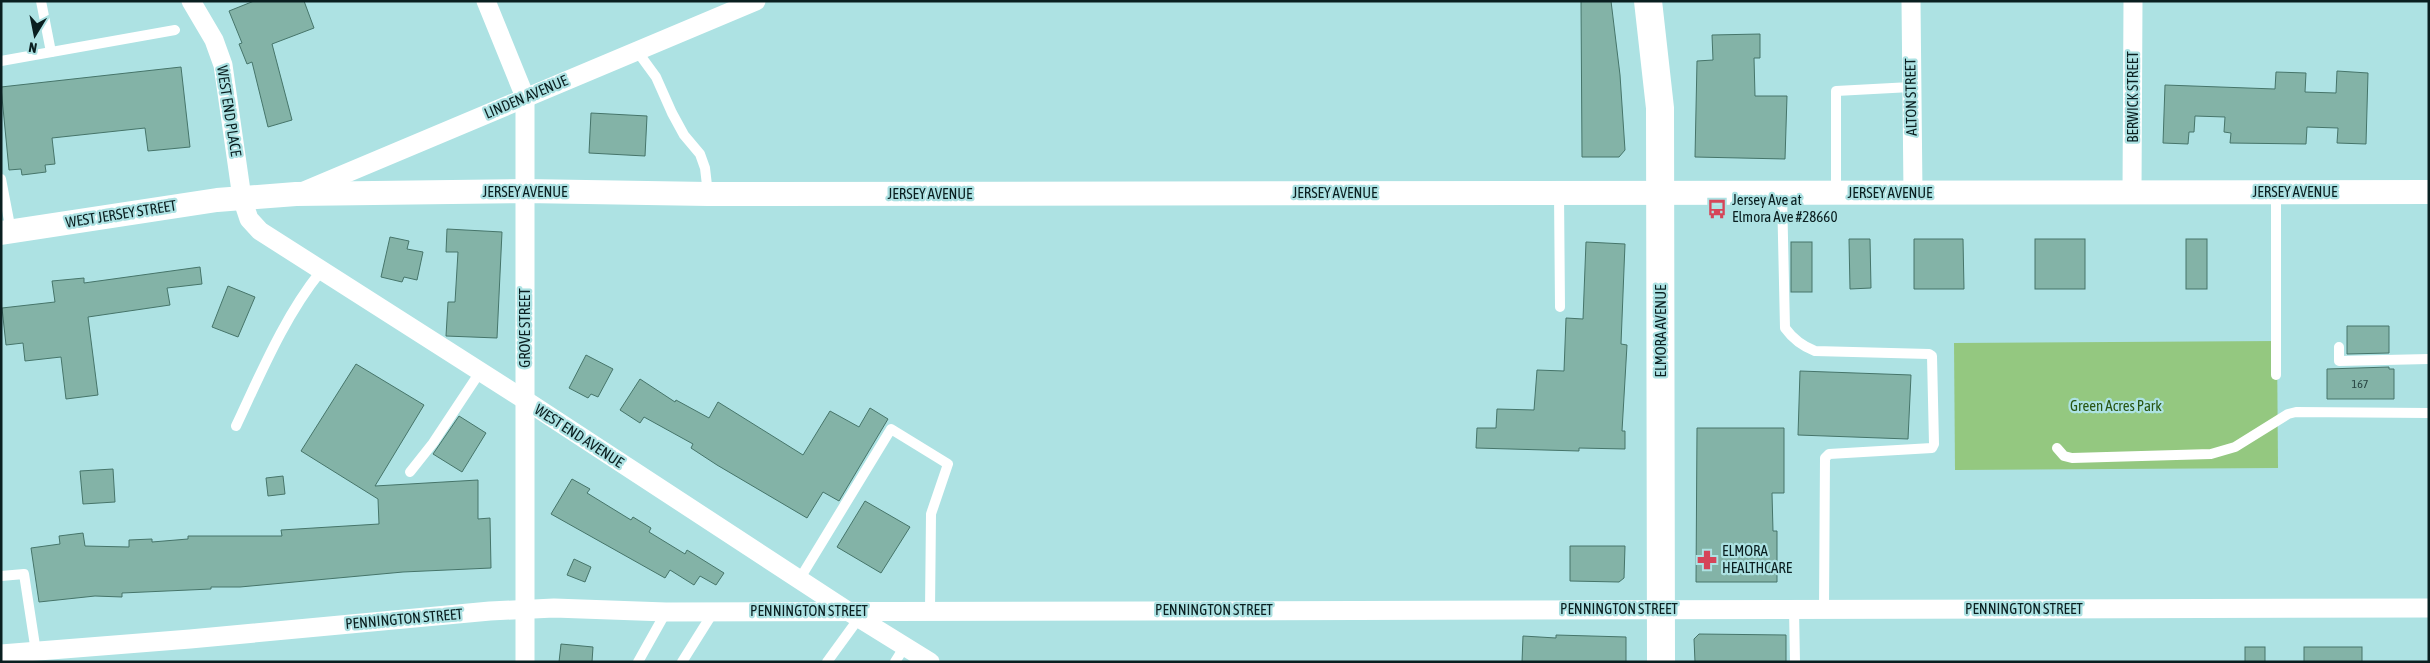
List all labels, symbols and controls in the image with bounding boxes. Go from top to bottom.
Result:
north arrow [10,10,60,60]
text: N [27,39,38,56]
street label: BERWICK STREET [2124,51,2141,143]
street label: ALTON STREET [1901,58,1920,136]
street label: WEST END PLACE [214,64,245,158]
street label: LINDEN AVENUE [481,71,571,122]
street label: JERSEY AVENUE [483,183,568,200]
street label: JERSEY AVENUE [2253,183,2338,200]
street label: JERSEY AVENUE [1293,184,1378,201]
street label: JERSEY AVENUE [1848,184,1933,201]
street label: JERSEY AVENUE [888,185,973,202]
place label: Jersey Ave at Elmora Ave #28660 [1732,191,1837,225]
street label: WEST JERSEY STREET [64,196,178,231]
bus stop icon: Jersey Ave at Elmora Ave #28660 [1706,198,1728,220]
street label: ELMORA AVENUE [1652,284,1669,377]
street label: GROVE STREET [516,288,533,368]
house number: 167 [2352,377,2369,391]
park label: Green Acres Park [2070,397,2162,414]
street label: WEST END AVENUE [532,400,628,471]
place label: ELMORA HEALTHCARE [1722,542,1793,576]
pharmacy icon: ELMORA HEALTHCARE [1696,549,1718,571]
street label: PENNINGTON STREET [1560,600,1678,617]
street label: PENNINGTON STREET [1965,600,2083,617]
street label: PENNINGTON STREET [1155,601,1273,618]
street label: PENNINGTON STREET [750,602,868,619]
street label: PENNINGTON STREET [345,605,464,632]

